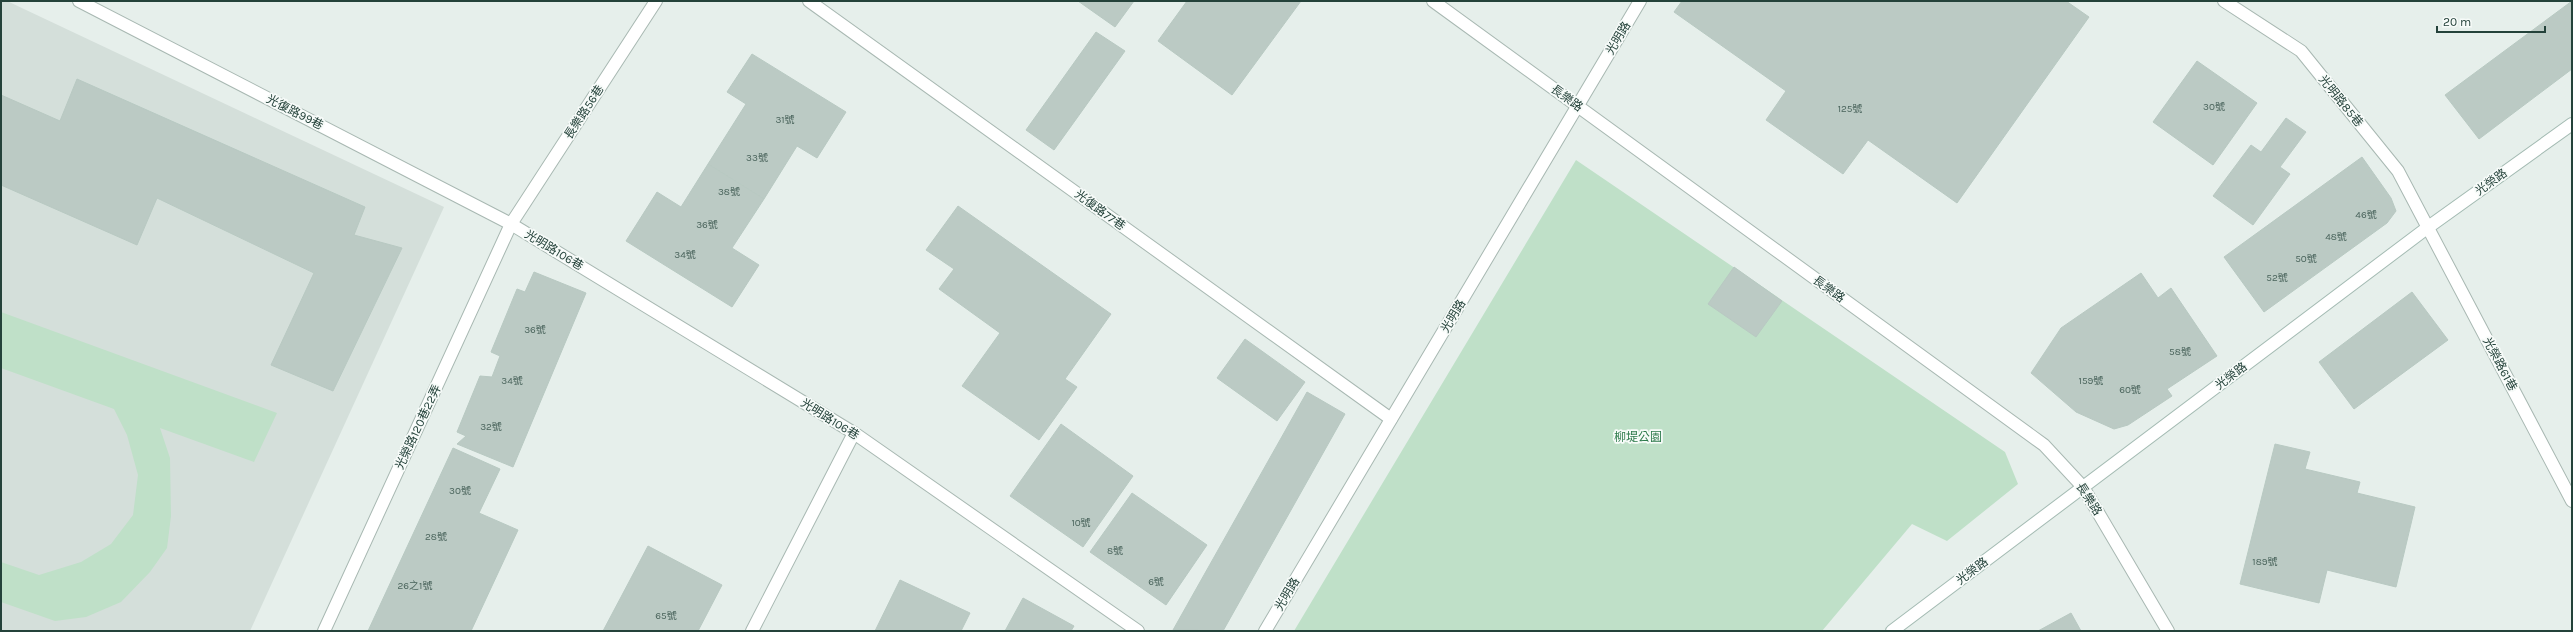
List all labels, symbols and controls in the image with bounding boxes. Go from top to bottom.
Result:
scale bar [2437,8,2545,34]
text: 20 m [2443,15,2471,29]
street label: 光明路 [1603,19,1633,57]
street label: 光明路85巷 [2316,72,2366,130]
street label: 長樂路56巷 [561,82,607,142]
street label: 長樂路 [1548,82,1586,114]
street label: 光復路99巷 [264,92,326,132]
house number: 30號 [2203,101,2225,113]
house number: 125號 [1838,103,1862,115]
house number: 31號 [775,114,795,126]
house number: 33號 [746,152,768,164]
street label: 光榮路 [2472,166,2510,198]
house number: 38號 [718,186,740,198]
street label: 光復路77巷 [1072,187,1128,233]
house number: 46號 [2355,209,2377,221]
house number: 36號 [696,219,718,231]
street label: 光明路106巷 [522,227,586,273]
house number: 48號 [2325,231,2347,243]
house number: 34號 [674,249,696,261]
house number: 50號 [2295,253,2317,265]
house number: 52號 [2266,272,2288,284]
street label: 長樂路 [1810,273,1848,305]
street label: 光明路 [1438,297,1468,335]
house number: 36號 [524,324,546,336]
street label: 光榮路61巷 [2480,335,2520,393]
house number: 58號 [2169,346,2191,358]
street label: 光榮路 [2212,360,2250,392]
house number: 34號 [501,375,523,387]
house number: 159號 [2079,375,2103,387]
street label: 光榮路120巷22弄 [392,382,444,472]
house number: 60號 [2119,384,2141,396]
street label: 光明路106巷 [798,396,862,442]
house number: 32號 [480,421,502,433]
park label: 柳堤公園 [1614,430,1662,444]
street label: 長樂路 [2073,480,2105,518]
house number: 30號 [449,485,471,497]
house number: 10號 [1071,517,1091,529]
house number: 28號 [425,531,447,543]
house number: 8號 [1107,545,1123,557]
street label: 光榮路 [1953,555,1991,587]
house number: 189號 [2252,556,2278,568]
street label: 光明路 [1272,575,1302,613]
house number: 6號 [1148,576,1164,588]
house number: 26之1號 [398,580,432,592]
house number: 65號 [655,610,677,622]

